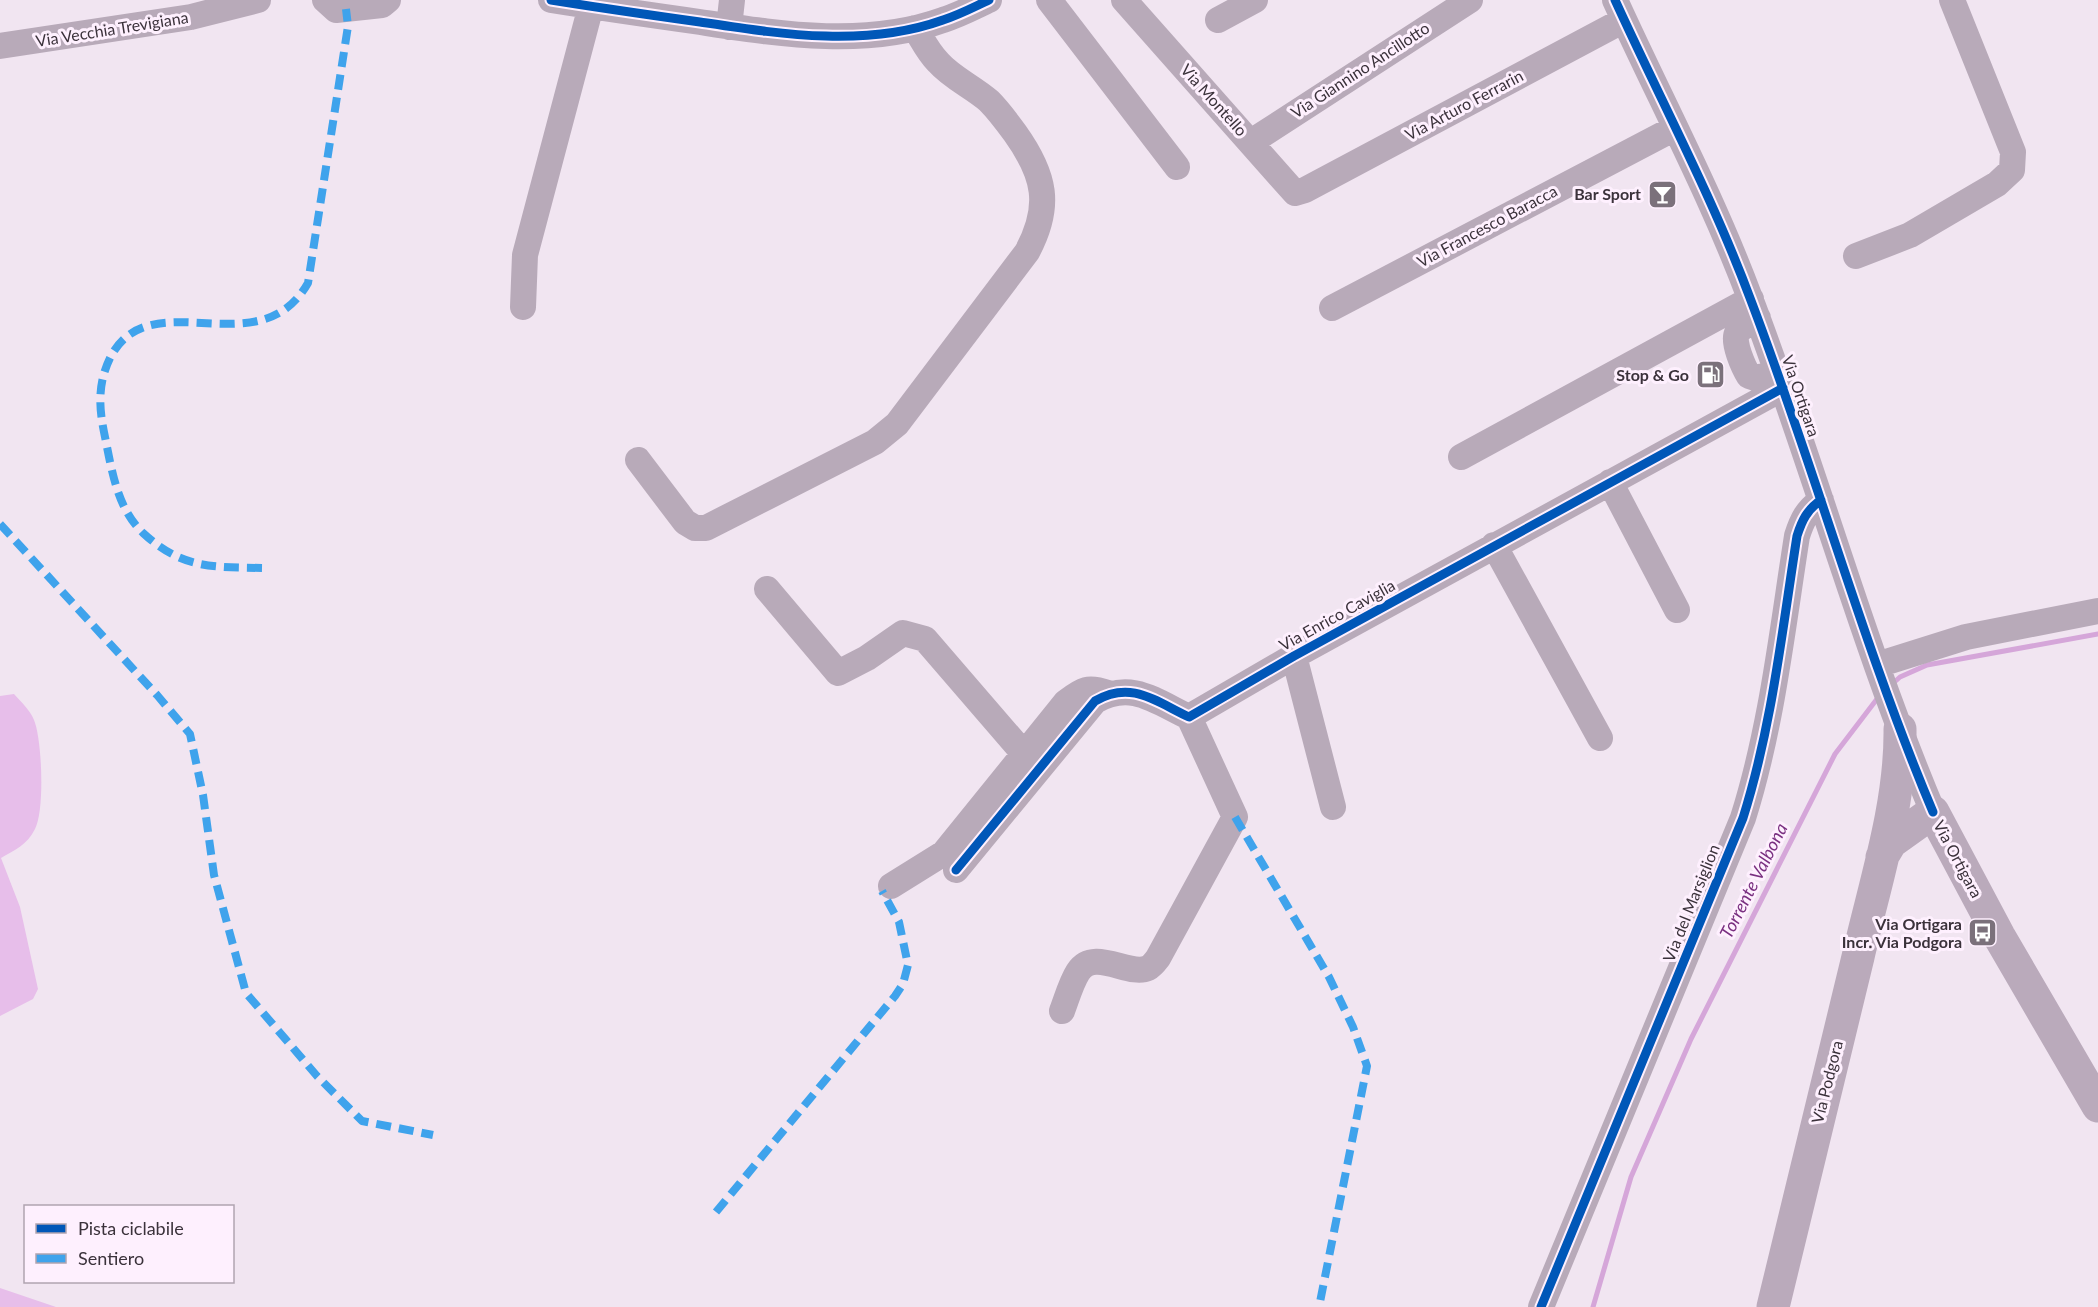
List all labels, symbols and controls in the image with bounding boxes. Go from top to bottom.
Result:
street label: Via Vecchia Trevigiana [34,7,190,50]
street label: Via Giannino Ancillotto [1287,18,1432,121]
street label: Via Montello [1177,60,1252,139]
street label: Via Arturo Ferrarin [1401,65,1526,144]
bar icon: Bar Sport [1646,178,1678,210]
street label: Via Francesco Baracca [1413,181,1560,271]
place label: Bar Sport [1574,184,1641,203]
street label: Via Ortigara [1779,353,1824,439]
fuel station icon: Stop & Go [1694,359,1726,391]
place label: Stop & Go [1616,365,1689,384]
street label: Via Enrico Caviglia [1276,575,1398,654]
street label: Via Ortigara [1930,817,1987,901]
water label: Torrente Valbona [1715,819,1792,942]
street label: Via del Marsiglion [1658,841,1723,964]
place label: Via Ortigara Incr. Via Podgora [1842,914,1962,951]
bus stop icon: Via Ortigara Incr. Via Podgora [1967,917,1999,949]
street label: Via Podgora [1807,1038,1846,1125]
legend [24,1205,234,1283]
text: Pista ciclabile [78,1217,184,1239]
text: Sentiero [78,1247,144,1269]

